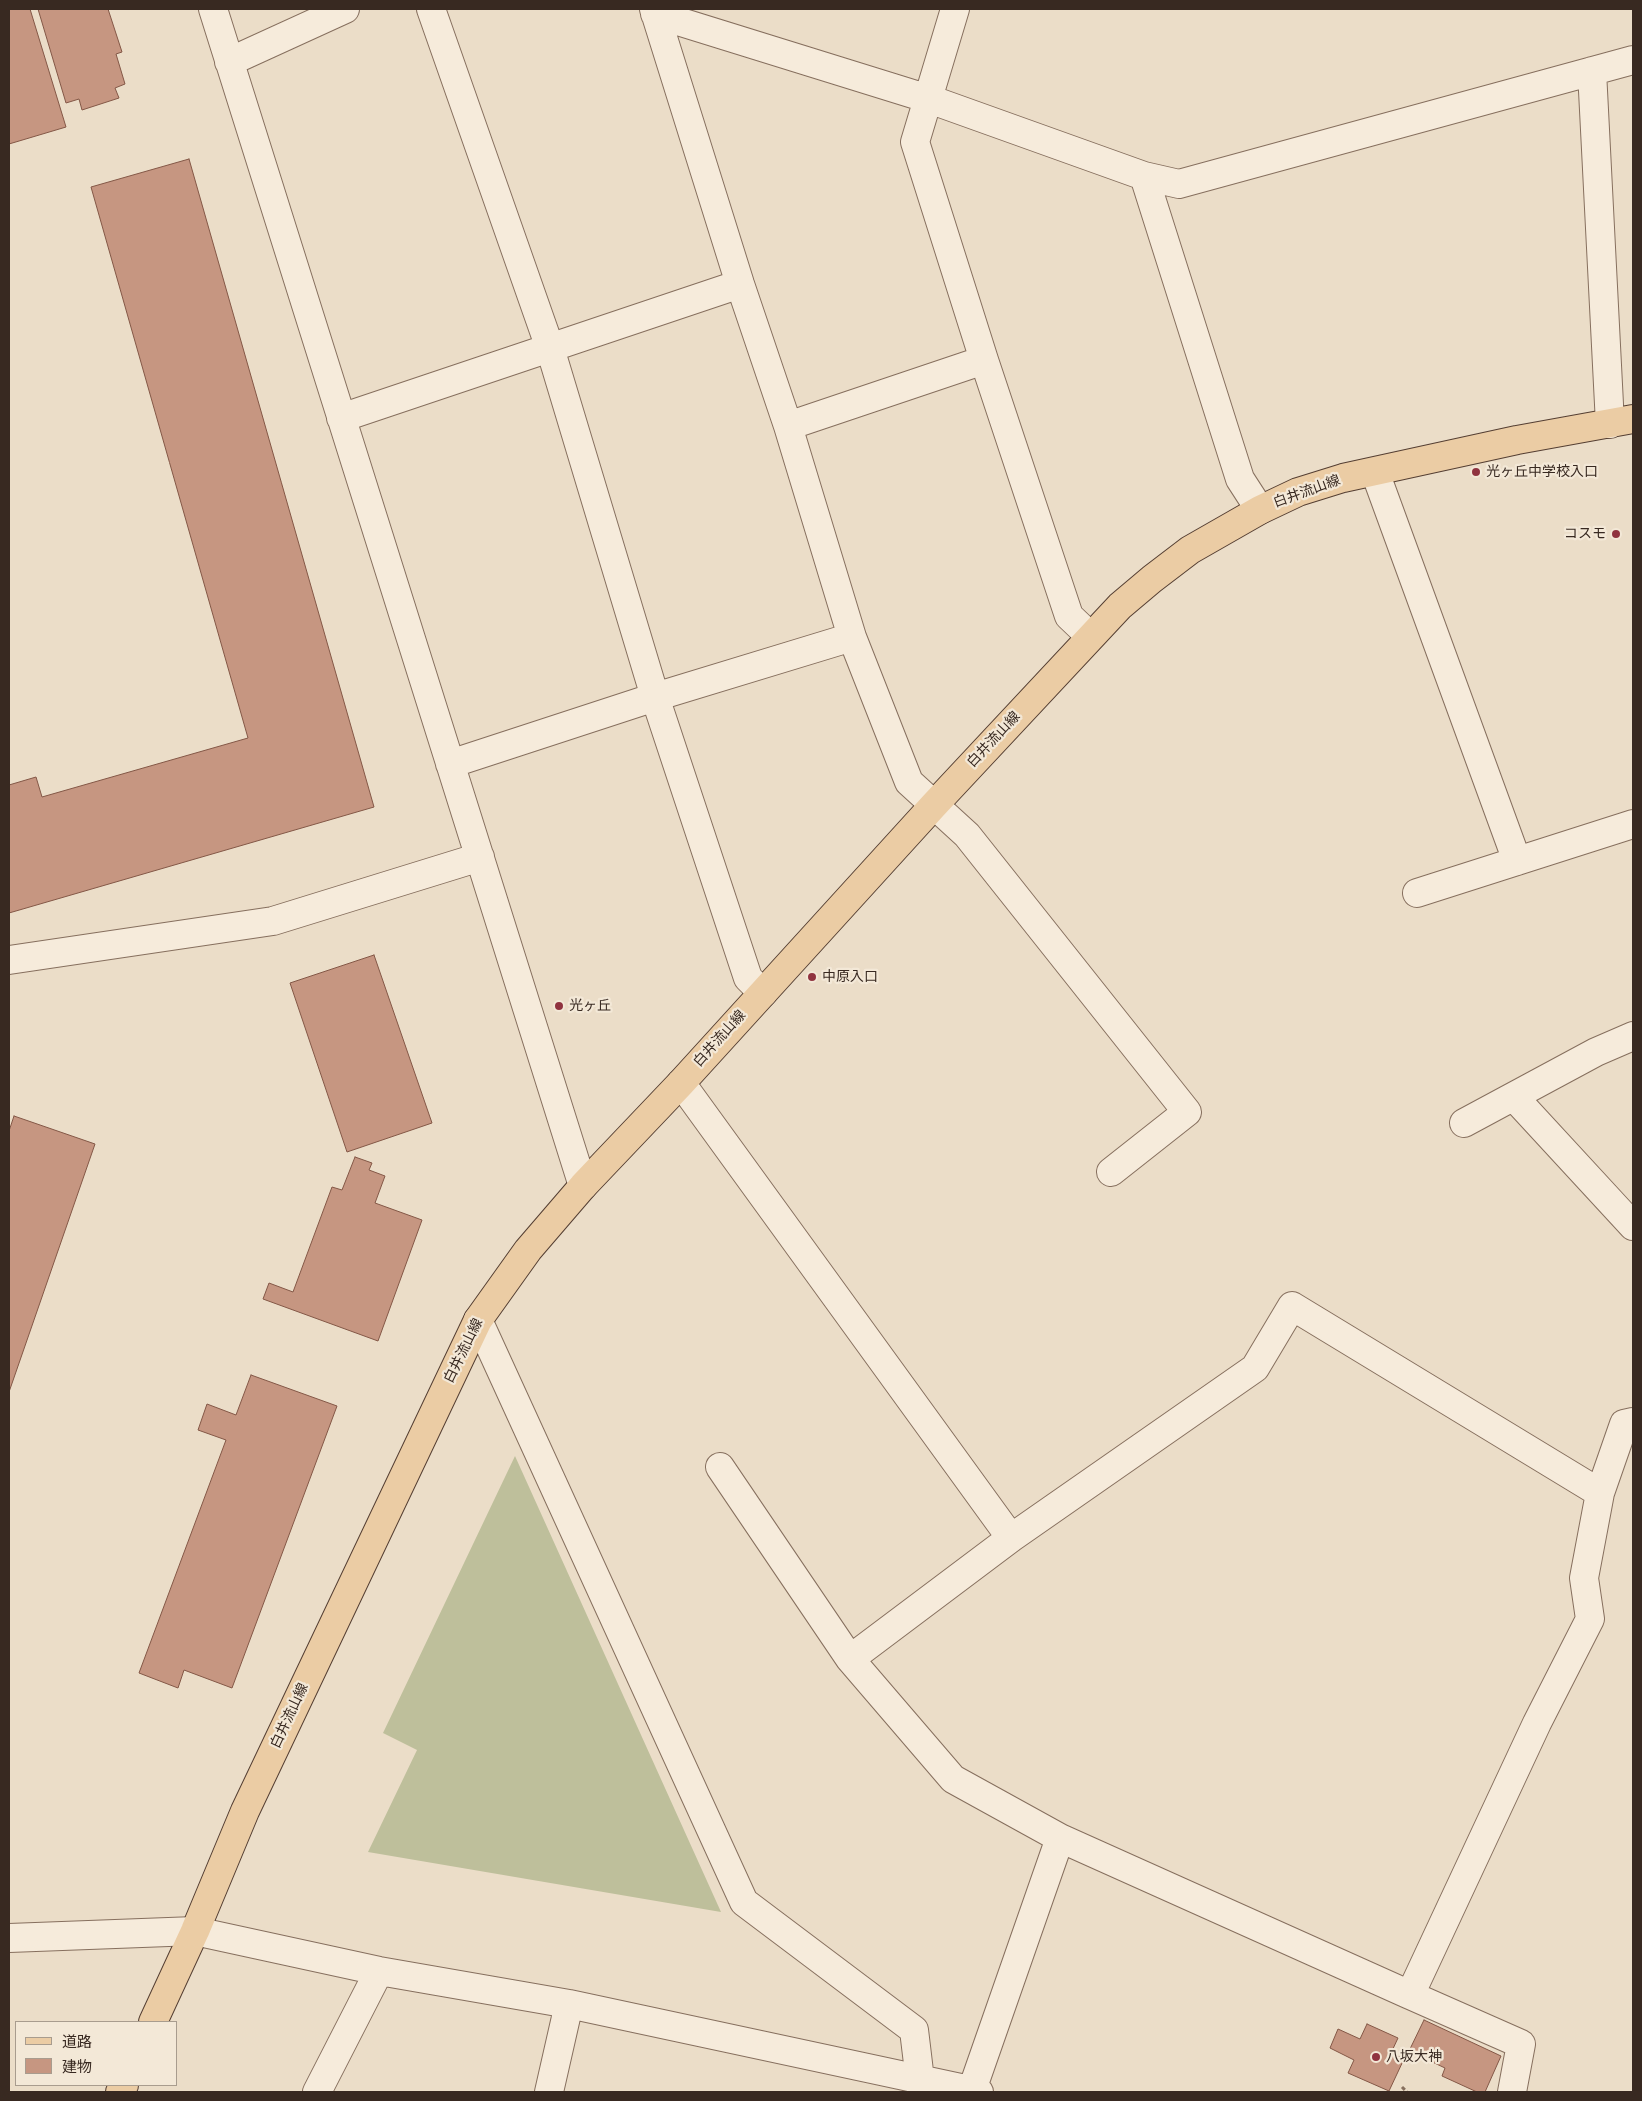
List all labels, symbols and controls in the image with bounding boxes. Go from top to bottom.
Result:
place label: 光ヶ丘中学校入口 [1486,464,1598,480]
marker: 光ヶ丘中学校入口 [1470,466,1482,478]
street label: 白井流山線 [1271,472,1343,512]
place label: コスモ [1564,526,1606,542]
marker: コスモ [1610,528,1622,540]
street label: 白井流山線 [964,709,1024,771]
place label: 中原入口 [822,969,878,985]
marker: 中原入口 [806,971,818,983]
place label: 光ヶ丘 [569,998,611,1014]
marker: 光ヶ丘 [553,1000,565,1012]
street label: 白井流山線 [690,1007,750,1071]
street label: 白井流山線 [441,1316,487,1386]
street label: 白井流山線 [268,1681,312,1751]
legend [15,2021,178,2086]
text: 道路 [62,2031,92,2052]
place label: 八坂大神 [1386,2049,1442,2065]
marker: 八坂大神 [1370,2051,1382,2063]
text: 建物 [62,2056,92,2077]

